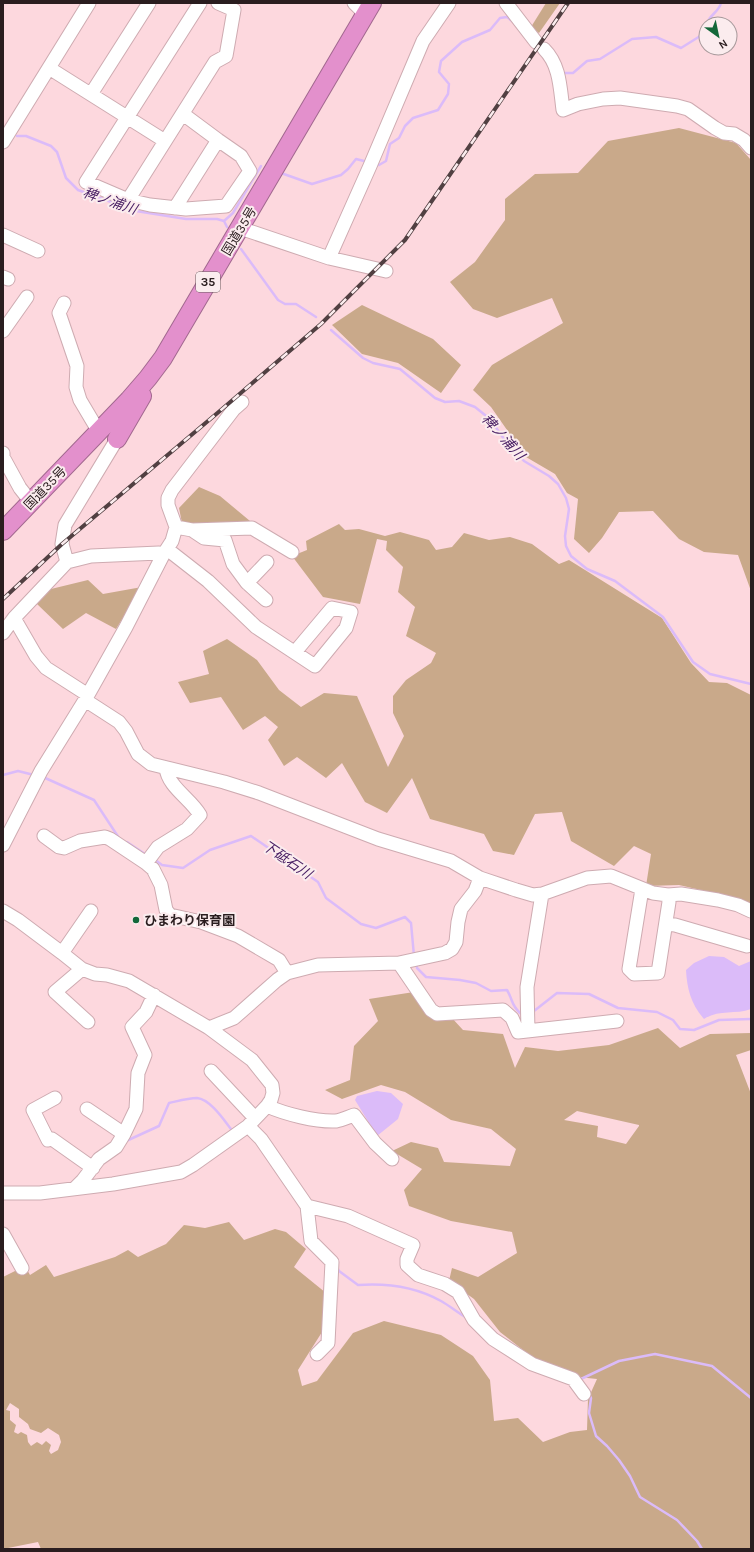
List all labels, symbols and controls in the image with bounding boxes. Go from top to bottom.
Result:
north arrow [698,16,738,56]
text: N [716,36,730,52]
water label: 稗ノ浦川 [81,184,141,219]
street label: 国道35号 [219,204,259,258]
road number: 35 [196,272,220,292]
water label: 稗ノ浦川 [478,411,529,465]
street label: 国道35号 [21,463,69,513]
water label: 下砥石川 [259,837,317,884]
place label: ひまわり保育園 [144,913,235,928]
marker: ひまわり保育園 [131,915,141,925]

